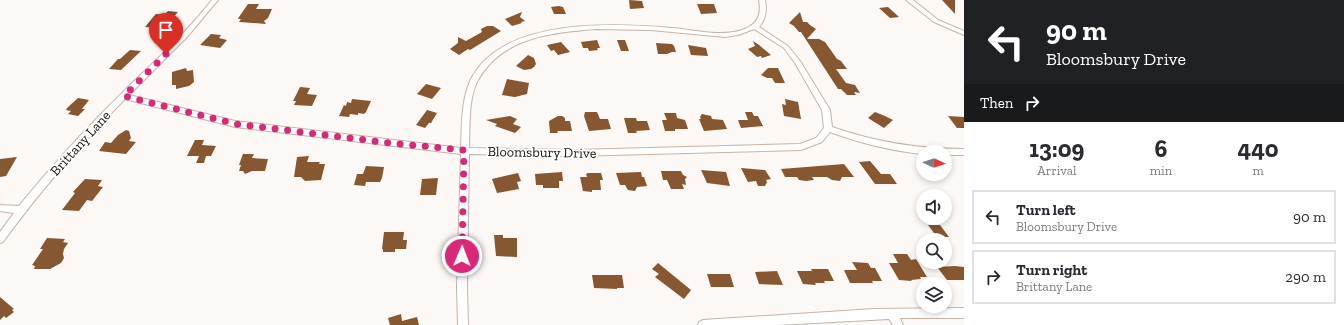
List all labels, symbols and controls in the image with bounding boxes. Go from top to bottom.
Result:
pin [149,13,183,54]
text: 90 m [1046,14,1107,47]
icon: left [980,16,1032,68]
icon: arrive [155,19,177,41]
text: Bloomsbury Drive [1046,48,1186,70]
icon: right [1021,92,1043,114]
text: Then [980,94,1013,112]
street label: Brittany Lane [47,107,114,180]
text: 13:09 [1029,134,1084,163]
text: 6 [1155,134,1167,163]
text: 440 [1237,134,1279,163]
street label: Bloomsbury Drive [487,143,597,162]
north arrow [916,145,952,181]
map controls [916,145,952,313]
text: Arrival [1037,163,1076,178]
text: min [1150,163,1172,178]
text: m [1252,163,1264,178]
button: sound [916,189,952,225]
text: Turn left [1016,201,1076,219]
icon: left [982,206,1004,228]
text: 90 m [1293,208,1326,226]
text: Bloomsbury Drive [1016,219,1117,234]
button: search [916,233,952,269]
position arrow [441,235,483,277]
text: Turn right [1016,261,1087,279]
icon: right [982,266,1004,288]
text: 290 m [1285,268,1326,286]
button: layers [916,277,952,313]
text: Brittany Lane [1016,279,1092,294]

